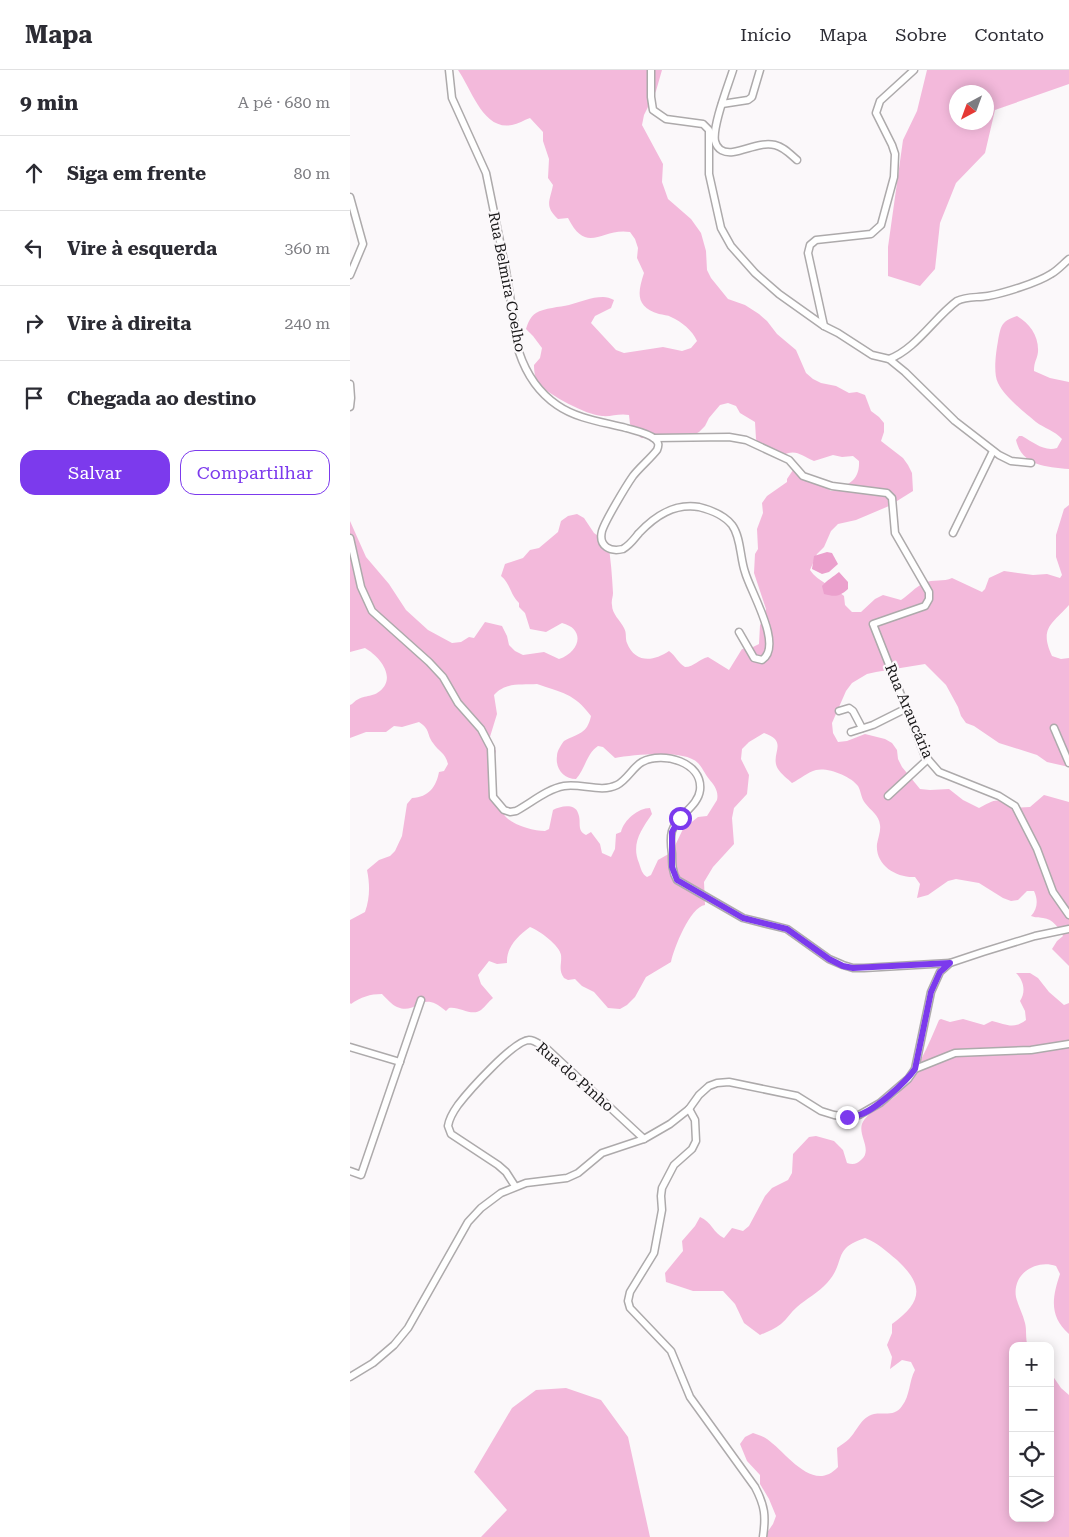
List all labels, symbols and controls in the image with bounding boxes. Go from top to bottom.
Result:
text: Mapa [25,21,92,49]
text: Início [740,24,791,45]
text: Mapa [819,24,867,45]
text: Sobre [895,24,947,45]
text: Contato [975,24,1044,45]
north arrow [949,85,994,130]
text: 9 min [20,91,78,115]
text: A pé · 680 m [238,93,330,112]
icon: ahead [20,159,48,187]
text: Siga em frente [67,162,206,185]
text: 80 m [293,164,330,183]
street label: Rua Belmira Coelho [485,210,529,354]
icon: left [20,234,48,262]
text: Vire à esquerda [67,237,217,260]
text: 360 m [284,239,330,258]
icon: right [20,309,48,337]
text: Vire à direita [67,312,191,335]
text: 240 m [284,314,330,333]
icon: arrive [20,384,48,412]
text: Chegada ao destino [67,387,256,410]
button: Salvar [20,450,170,495]
button: Compartilhar [180,450,330,495]
street label: Rua Araucária [881,661,937,761]
route start [669,807,692,830]
street label: Rua do Pinho [533,1038,617,1116]
route end [836,1106,859,1129]
map controls [1009,1342,1054,1522]
button: + [1009,1342,1054,1387]
button: − [1009,1387,1054,1432]
button: locate [1009,1432,1054,1477]
button: layers [1009,1477,1054,1522]

